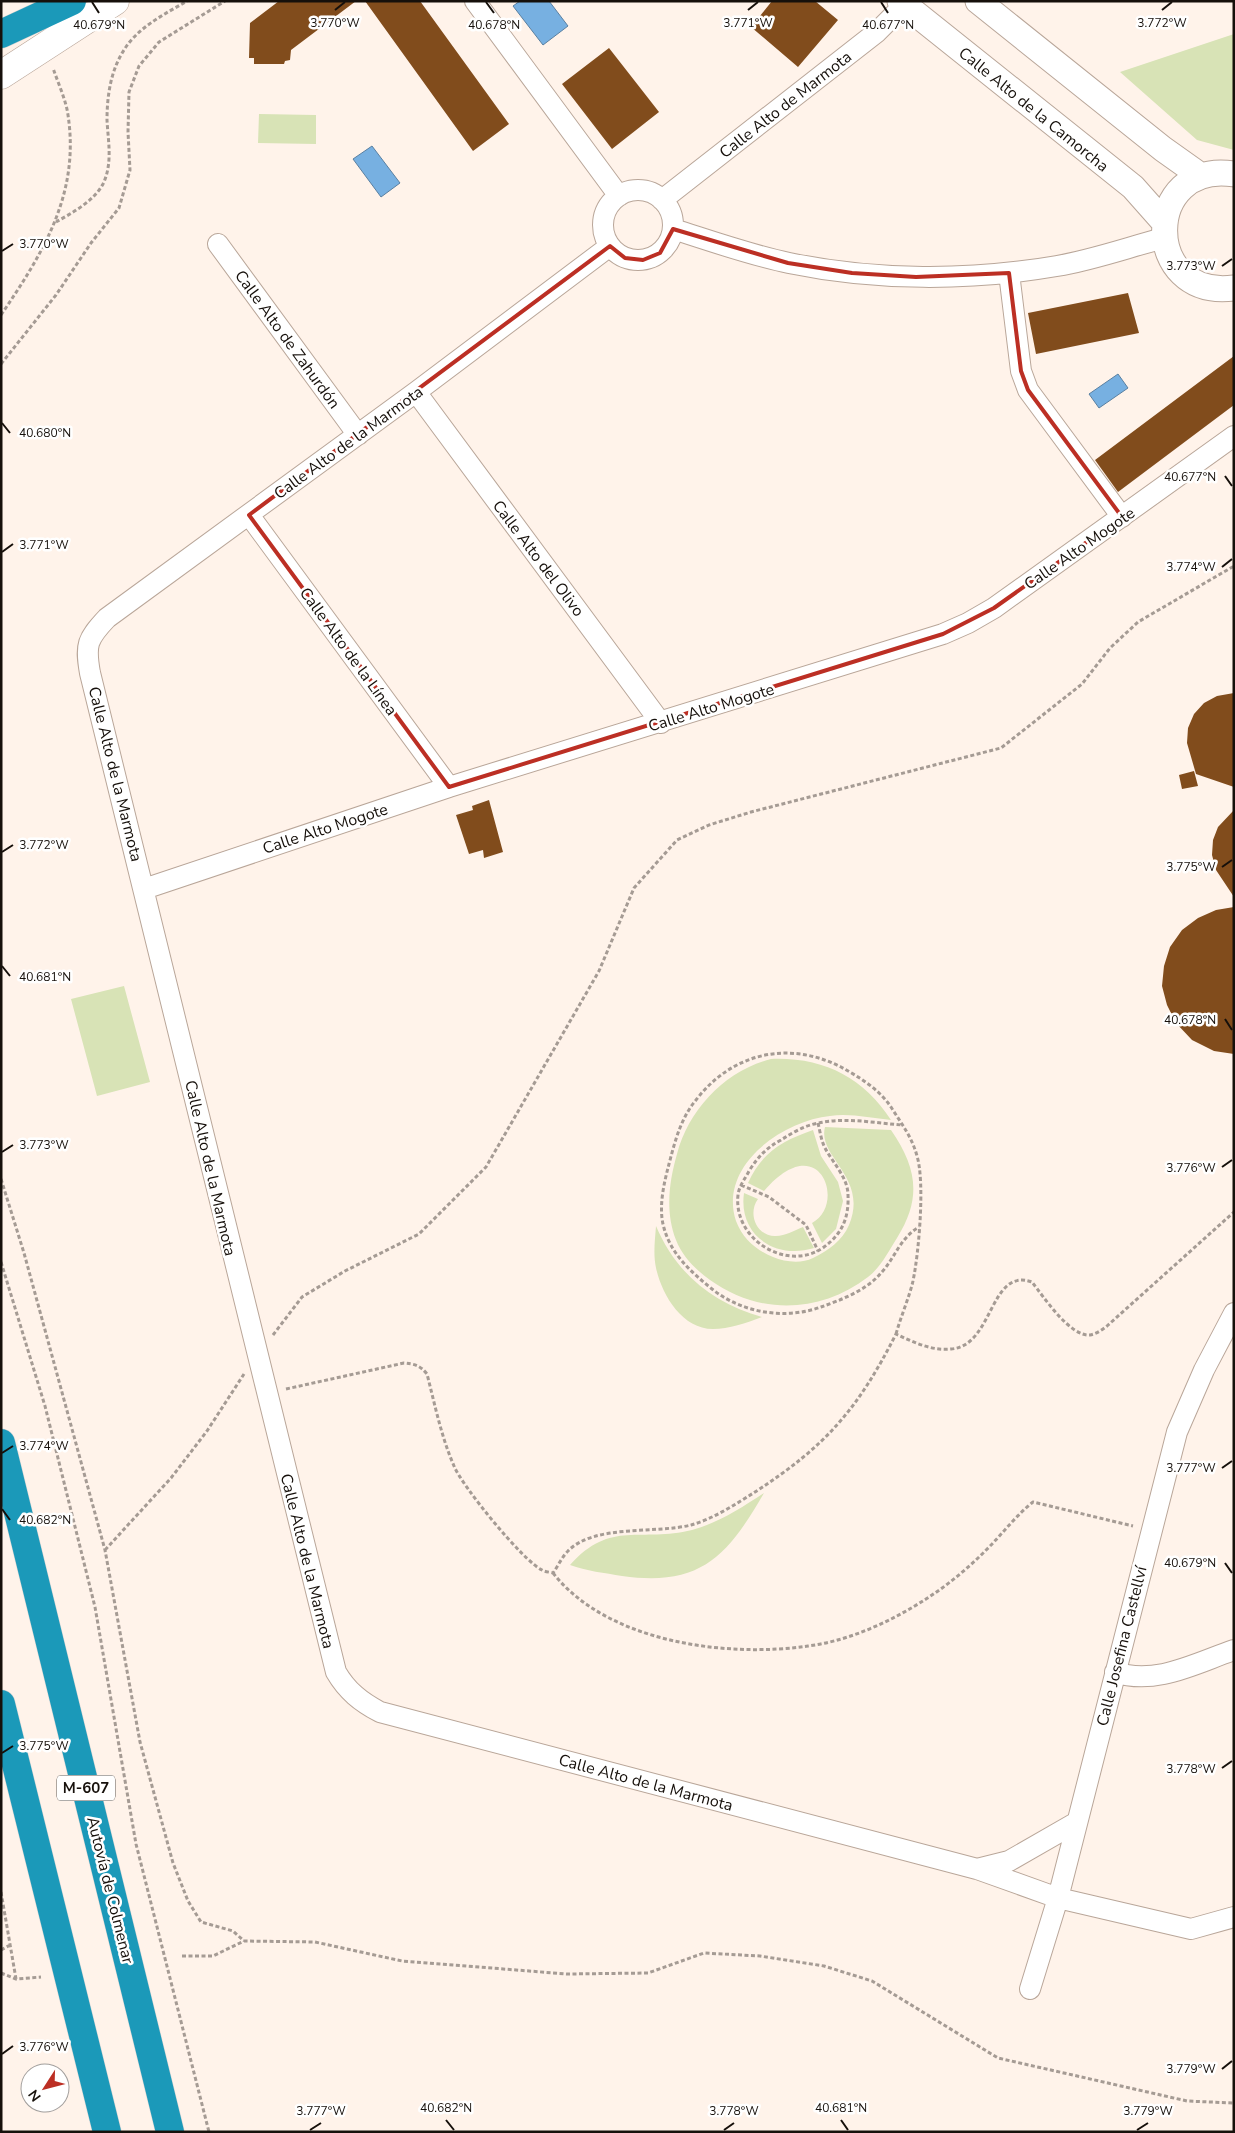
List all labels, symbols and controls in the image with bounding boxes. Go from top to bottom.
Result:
text: 3.770°W [310,15,360,31]
text: 3.771°W [723,15,773,31]
text: 3.772°W [1137,15,1187,31]
text: 40.679°N [73,17,125,33]
text: 40.678°N [468,17,520,33]
text: 40.677°N [862,17,914,33]
street label: Calle Alto de la Camorcha [954,42,1113,177]
street label: Calle Alto de Marmota [715,46,856,163]
text: 3.770°W [19,236,69,252]
text: 3.773°W [1166,258,1216,274]
street label: Calle Alto de Zahurdón [229,266,345,413]
street label: Calle Alto de la Marmota [269,381,428,504]
text: 40.680°N [19,425,71,441]
text: 40.677°N [1164,469,1216,485]
street label: Calle Alto del Olivo [487,496,589,621]
street label: Calle Alto Mogote [1020,502,1139,595]
text: 3.771°W [19,537,69,553]
text: 3.774°W [1166,559,1216,575]
street label: Calle Alto de la Línea [294,583,402,720]
street label: Calle Alto Mogote [646,678,777,738]
street label: Calle Alto de la Marmota [83,684,147,864]
street label: Calle Alto Mogote [260,798,391,860]
text: 3.772°W [19,837,69,853]
text: 3.775°W [1166,859,1216,875]
text: 40.681°N [19,969,71,985]
text: 40.678°N [1164,1012,1216,1028]
street label: Calle Alto de la Marmota [179,1078,241,1258]
text: 3.773°W [19,1137,69,1153]
text: 3.776°W [1166,1160,1216,1176]
text: 3.774°W [19,1438,69,1454]
text: 3.777°W [1166,1460,1216,1476]
street label: Calle Alto de la Marmota [275,1471,339,1651]
text: 40.682°N [19,1512,71,1528]
text: 40.679°N [1164,1555,1216,1571]
street label: Calle Josefina Castellví [1091,1563,1153,1728]
text: 3.775°W [19,1738,69,1754]
street label: Calle Alto de la Marmota [556,1749,735,1817]
text: 3.778°W [1166,1761,1216,1777]
road number: M-607 [57,1776,115,1800]
street label: Autovía de Colmenar [81,1814,139,1966]
text: 3.776°W [19,2039,69,2055]
text: 3.779°W [1166,2061,1216,2077]
north arrow [20,2063,70,2113]
text: N [24,2086,46,2105]
text: 40.682°N [420,2100,472,2116]
text: 40.681°N [815,2100,867,2116]
text: 3.777°W [296,2103,346,2119]
text: 3.778°W [709,2103,759,2119]
text: 3.779°W [1123,2103,1173,2119]

